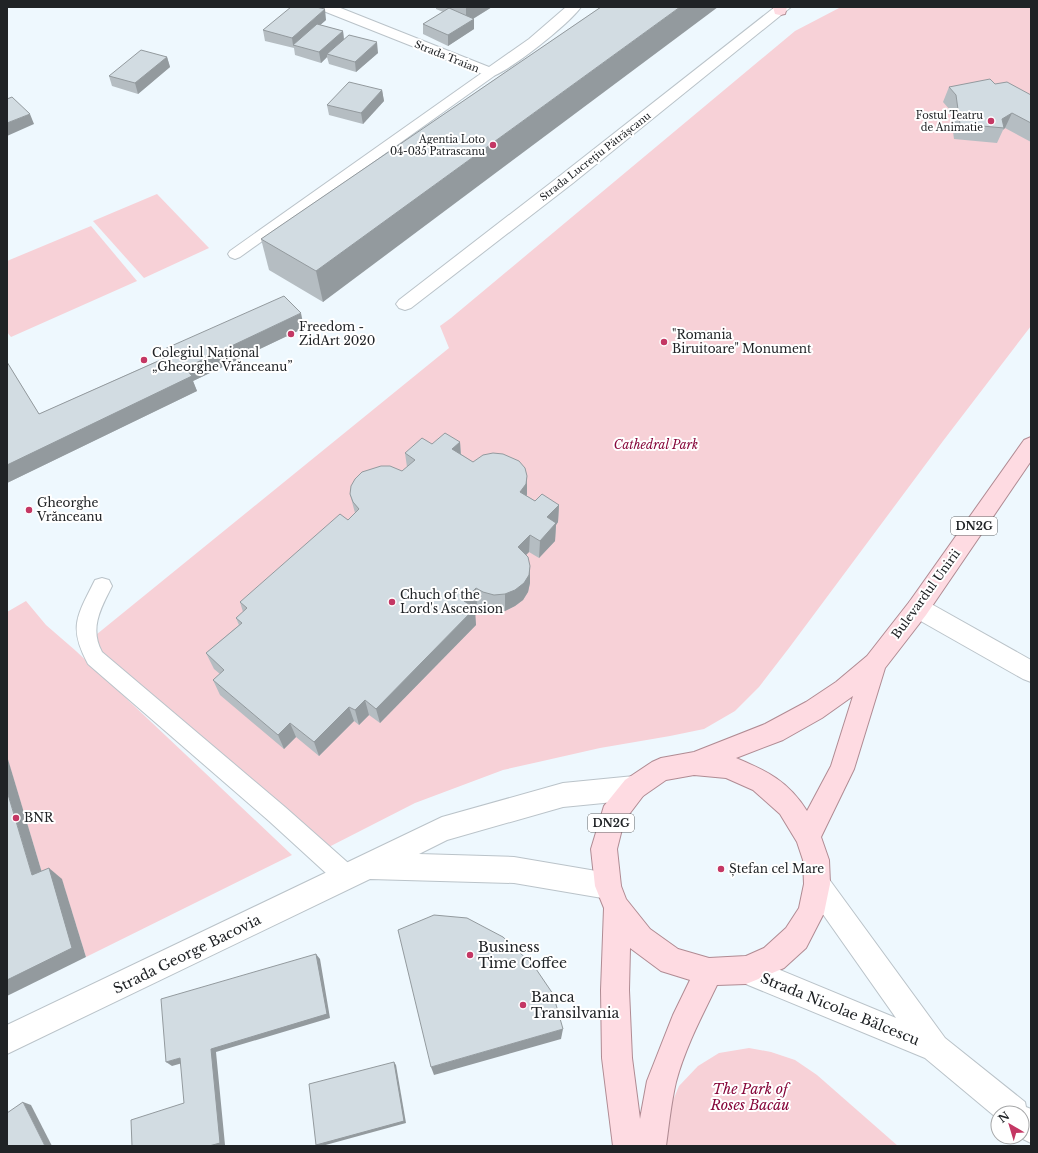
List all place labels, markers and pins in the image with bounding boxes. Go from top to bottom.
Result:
place label: Fostul Teatru de Animatie [916,109,983,134]
marker: Fostul Teatru de Animatie [986,116,996,126]
place label: Agentia Loto 04-035 Patrascanu [390,133,485,158]
marker: Agentia Loto 04-035 Patrascanu [488,140,498,150]
place label: Freedom - ZidArt 2020 [299,319,375,348]
place label: "Romania Biruitoare" Monument [672,327,812,356]
marker: Freedom - ZidArt 2020 [286,329,296,339]
marker: "Romania Biruitoare" Monument [659,337,669,347]
place label: Colegiul Național „Gheorghe Vrănceanu” [152,345,293,374]
marker: Colegiul Național „Gheorghe Vrănceanu” [139,355,149,365]
place label: Gheorghe Vrănceanu [36,495,103,524]
marker: Gheorghe Vrănceanu [24,505,34,515]
place label: Chuch of the Lord's Ascension [400,587,503,616]
marker: Chuch of the Lord's Ascension [387,597,397,607]
place label: BNR [24,810,54,825]
marker: BNR [11,813,21,823]
place label: Ștefan cel Mare [729,861,824,877]
marker: Ștefan cel Mare [716,864,726,874]
place label: Business Time Coffee [478,938,567,972]
marker: Business Time Coffee [465,950,475,960]
place label: Banca Transilvania [531,988,619,1022]
marker: Banca Transilvania [518,1000,528,1010]

